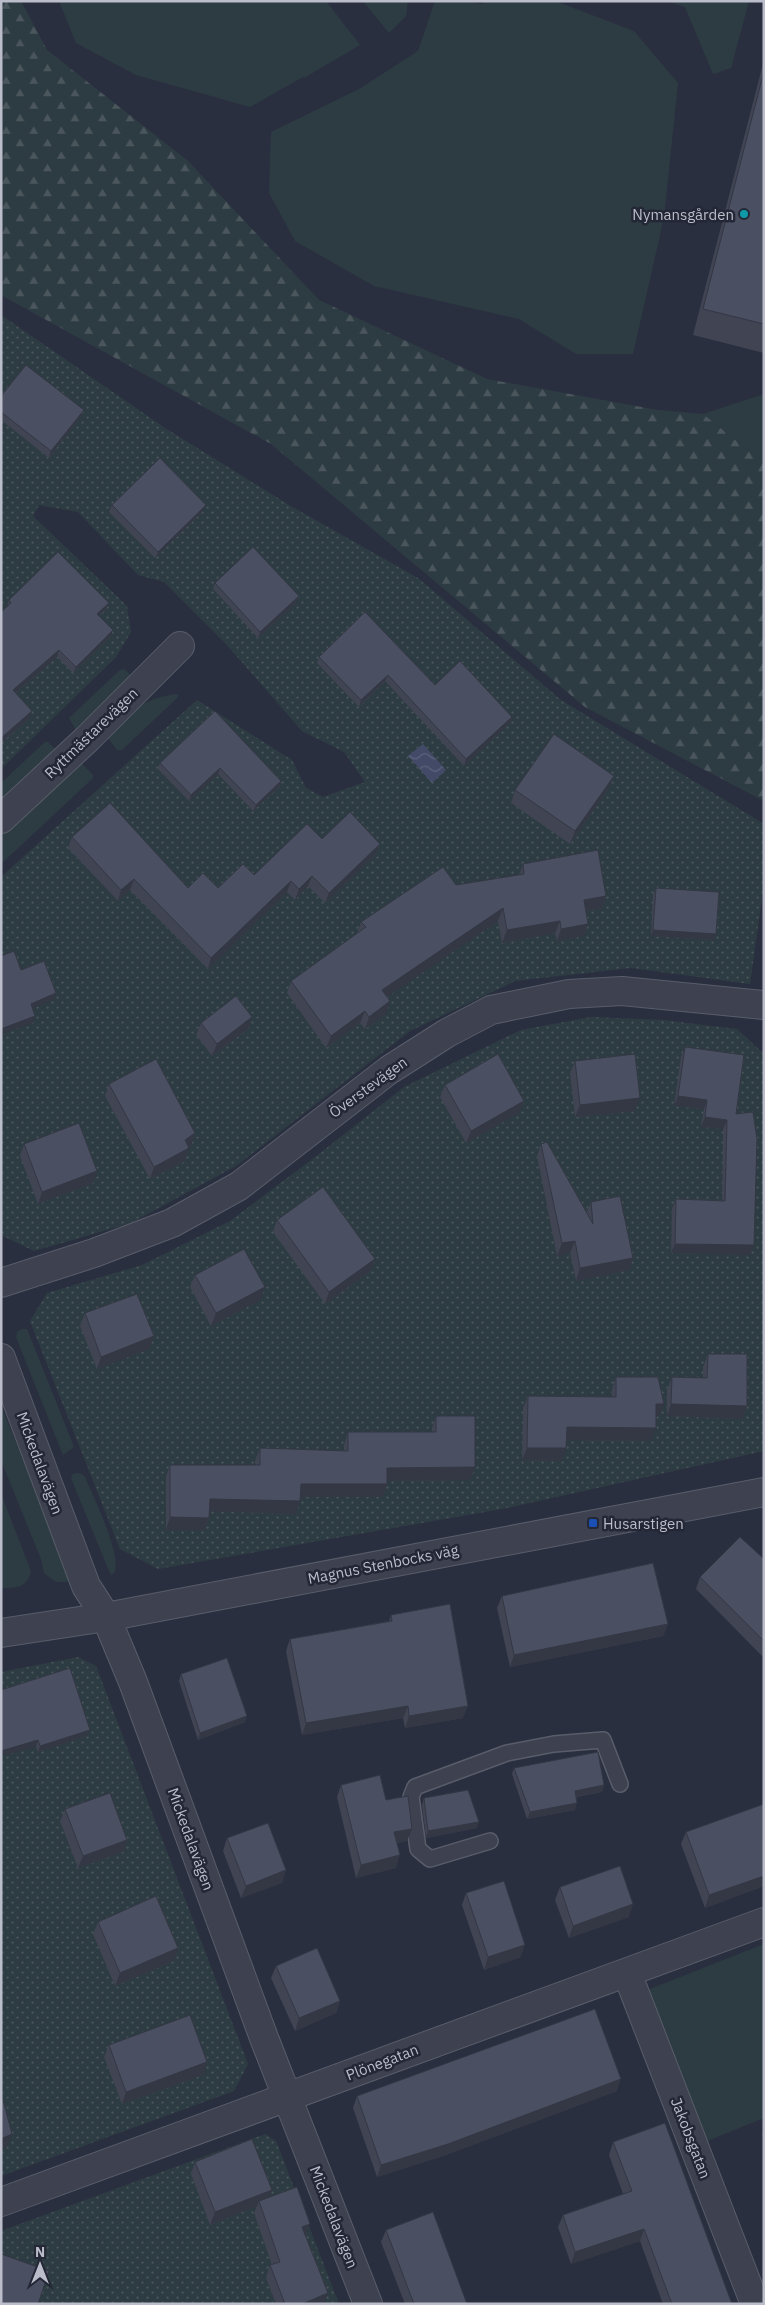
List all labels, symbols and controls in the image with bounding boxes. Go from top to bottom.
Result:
place label: Nymansgården [632,205,734,224]
marker: Nymansgården [738,208,750,220]
street label: Ryttmästarevägen [40,684,142,782]
street label: Överstevägen [325,1052,411,1122]
street label: Mickedalavägen [13,1409,67,1517]
place label: Husarstigen [603,1514,684,1533]
marker: Husarstigen [587,1517,599,1529]
street label: Magnus Stenbocks väg [306,1540,460,1588]
street label: Mickedalavägen [164,1785,218,1893]
street label: Plönegatan [343,2040,421,2084]
street label: Jakobsgatan [667,2095,715,2181]
street label: Mickedalavägen [306,2163,362,2271]
north arrow [15,2240,65,2290]
text: N [35,2243,45,2261]

